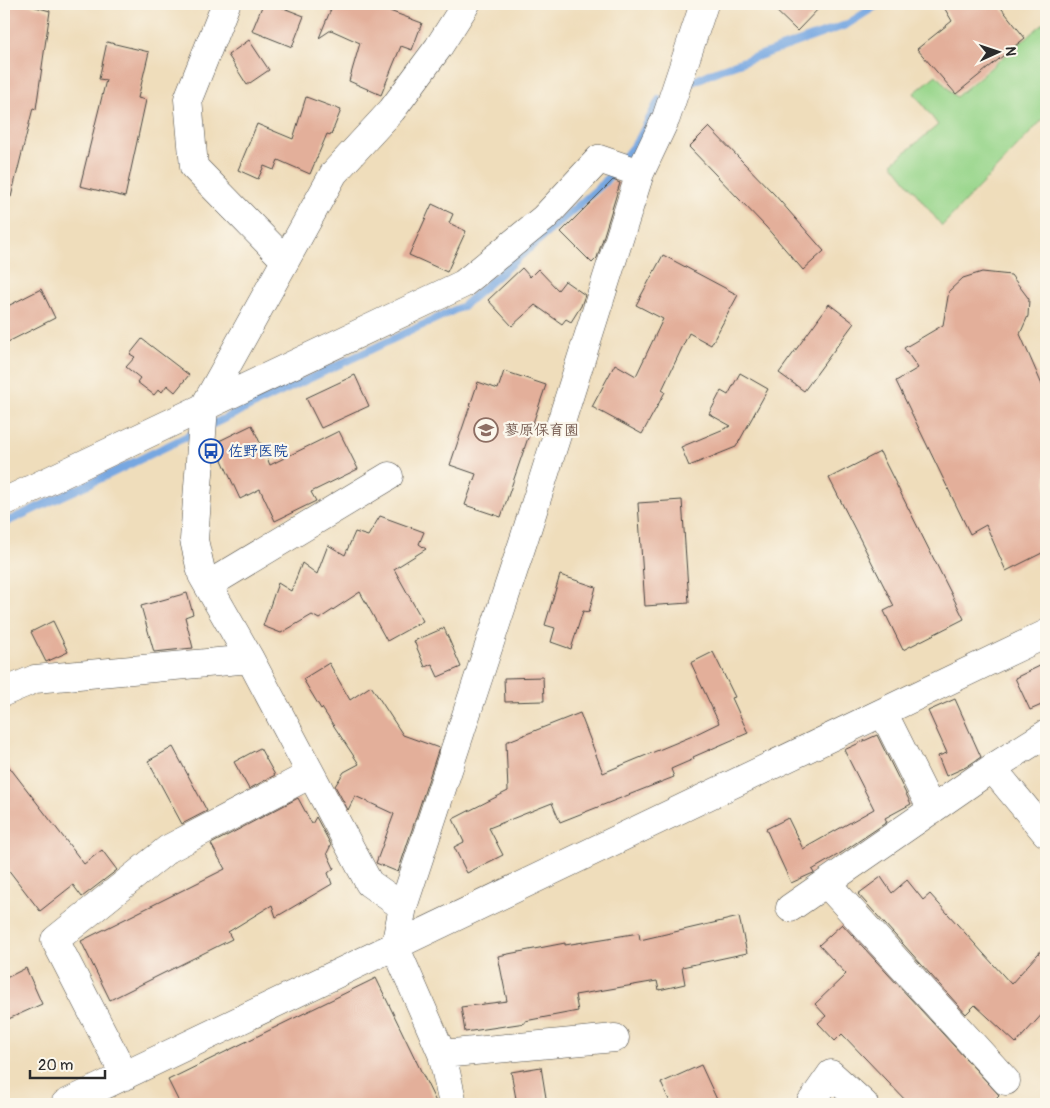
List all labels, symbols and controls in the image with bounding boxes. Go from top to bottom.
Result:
north arrow [972,28,1022,78]
text: N [1002,46,1019,57]
school or university icon: 蓼原保育園 [473,417,499,443]
place label: 蓼原保育園 [504,421,579,440]
bus stop icon: 佐野医院 [198,438,224,464]
place label: 佐野医院 [228,442,288,461]
scale bar [30,1048,105,1080]
text: 20 m [38,1056,73,1075]

